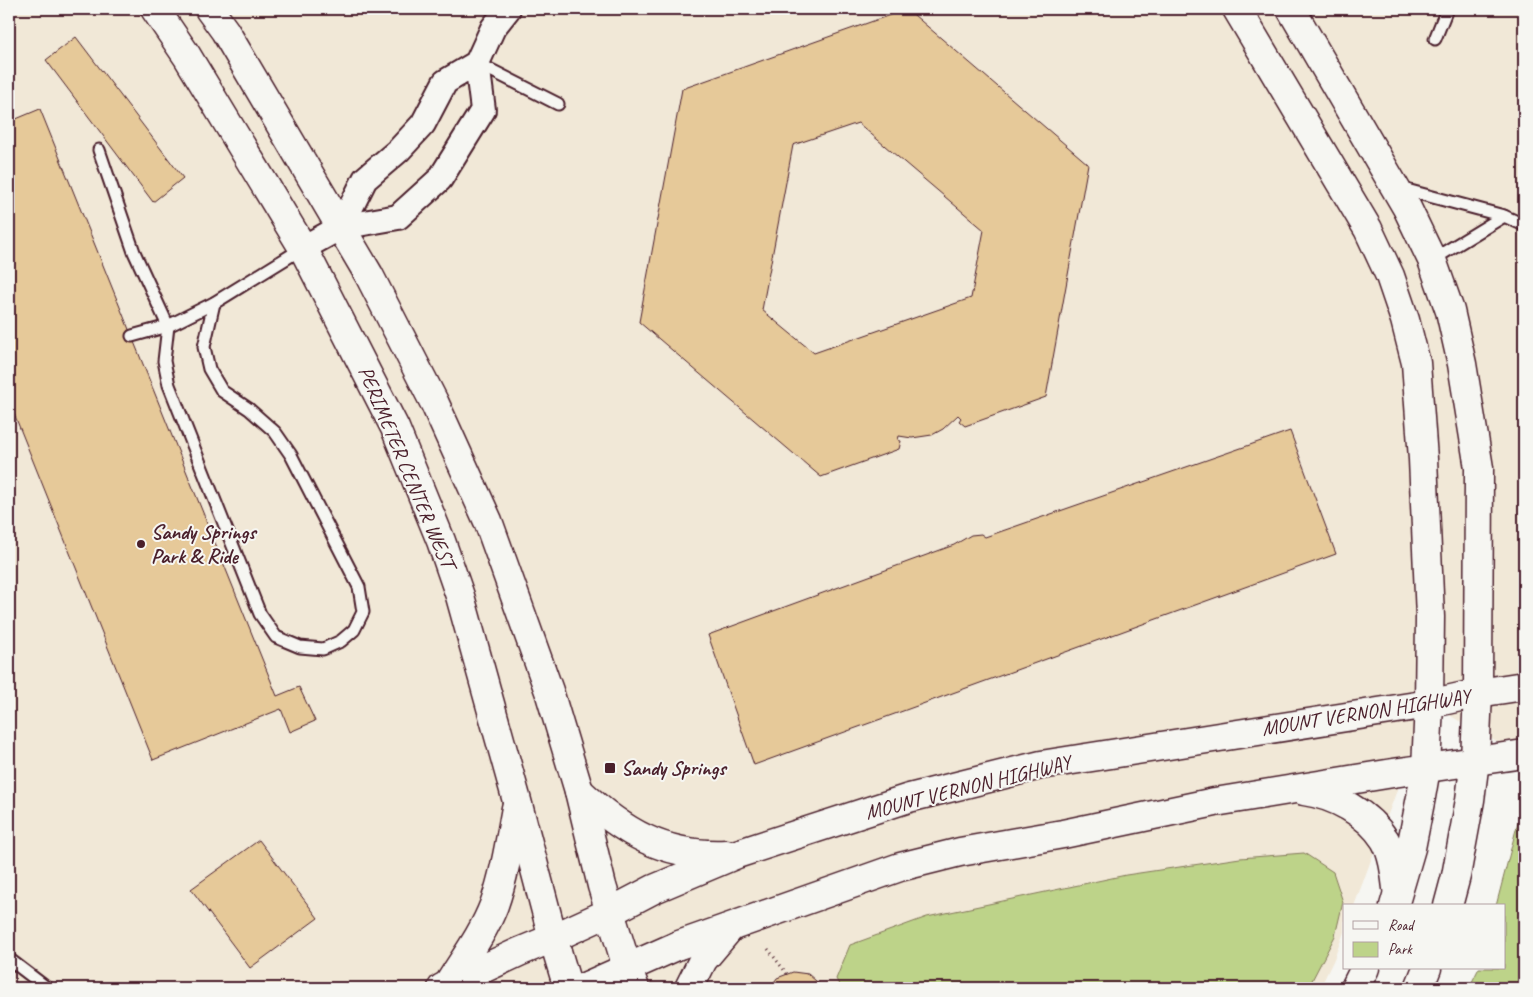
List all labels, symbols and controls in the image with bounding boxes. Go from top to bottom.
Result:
street label: PERIMETER CENTER WEST [353,362,463,577]
place label: Sandy Springs Park & Ride [151,519,258,569]
marker: Sandy Springs Park & Ride [135,538,147,550]
street label: MOUNT VERNON HIGHWAY [1260,682,1476,741]
street label: MOUNT VERNON HIGHWAY [863,748,1077,825]
place label: Sandy Springs [621,755,728,781]
marker: Sandy Springs [603,761,617,775]
legend [1343,904,1506,970]
text: Road [1388,916,1415,935]
text: Park [1388,940,1413,959]

